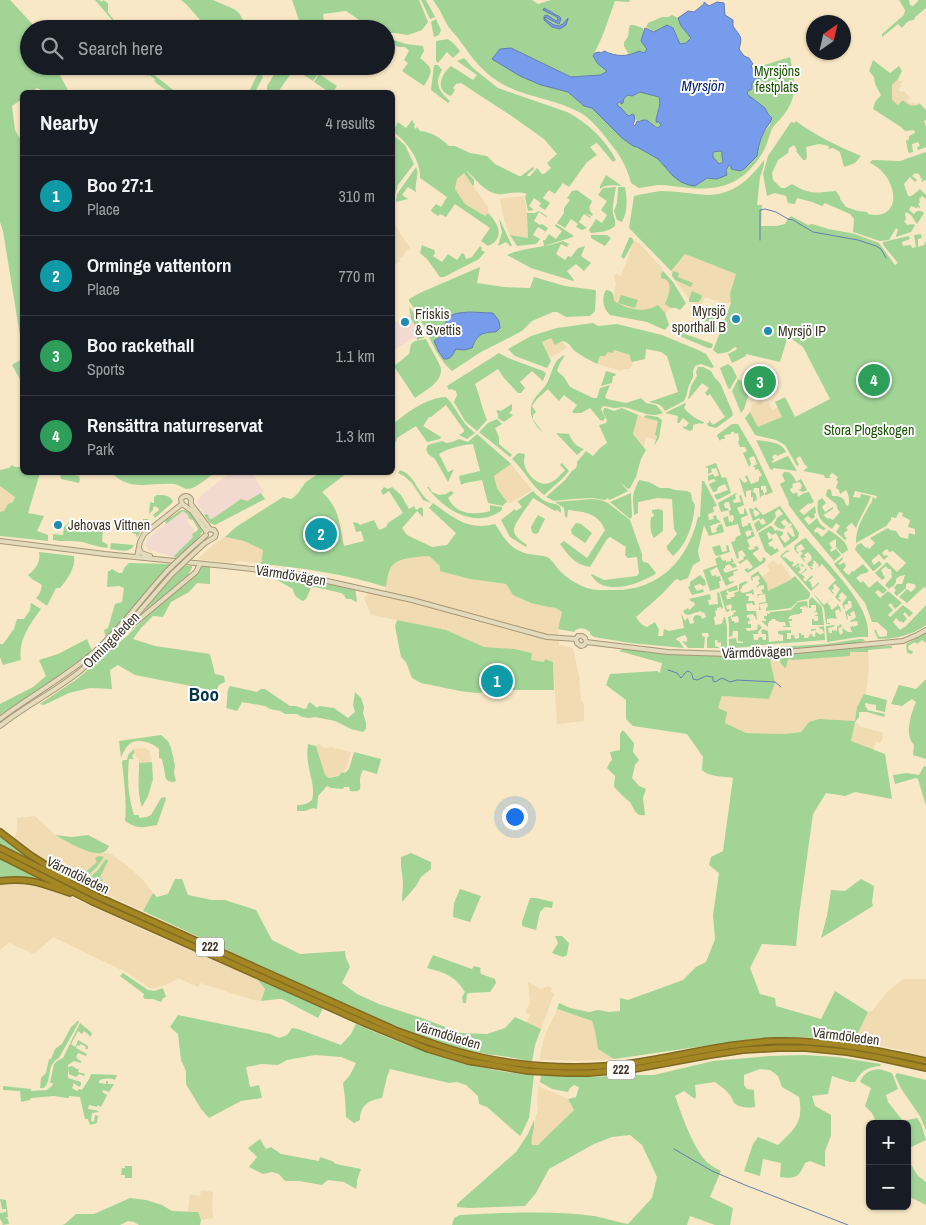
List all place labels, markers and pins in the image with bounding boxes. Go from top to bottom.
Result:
place label: Myrsjö sporthall B [672,302,726,336]
place label: Friskis & Svettis [415,305,461,339]
marker: Myrsjö sporthall B [730,313,742,325]
marker: Friskis & Svettis [399,316,411,328]
place label: Myrsjö IP [778,322,826,340]
marker: Myrsjö IP [762,325,774,337]
pin: 4 [858,361,890,399]
pin: 3 [744,363,776,401]
pin: 2 [305,515,337,553]
place label: Jehovas Vittnen [68,516,150,534]
marker: Jehovas Vittnen [52,519,64,531]
pin: 1 [481,662,513,700]

